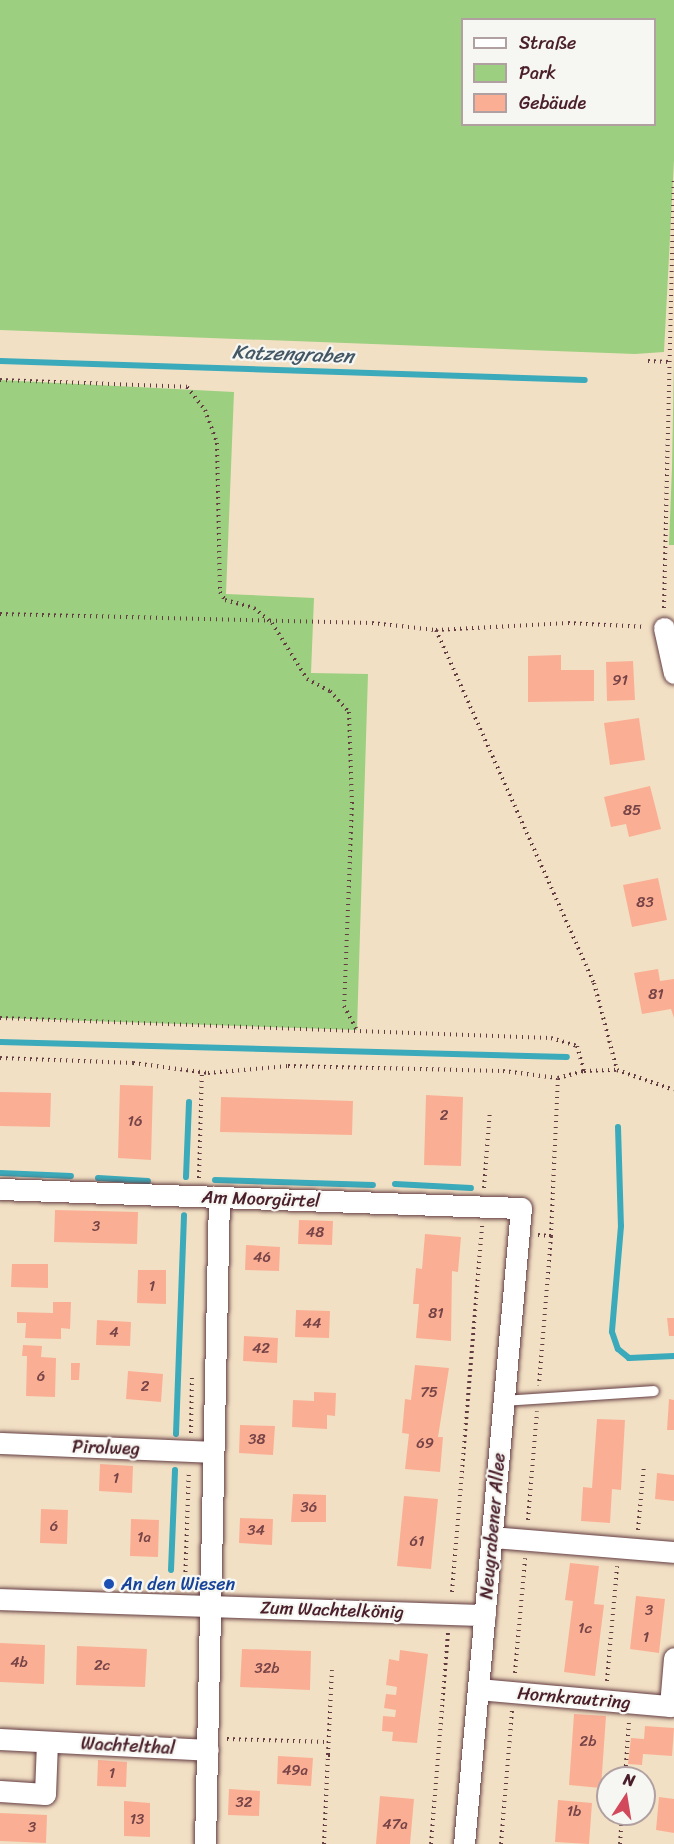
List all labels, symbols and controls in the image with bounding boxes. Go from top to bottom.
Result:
legend [461,18,656,126]
text: Straße [519,27,576,59]
text: Park [519,57,556,89]
text: Gebäude [519,87,586,119]
water label: Katzengraben [232,340,354,368]
house number: 91 [612,672,628,690]
house number: 85 [623,802,641,820]
house number: 83 [636,894,654,912]
house number: 81 [648,986,664,1004]
house number: 2 [440,1107,448,1125]
house number: 16 [128,1113,142,1131]
street label: Am Moorgürtel [201,1186,321,1212]
house number: 3 [92,1218,100,1236]
house number: 48 [306,1224,324,1242]
house number: 46 [253,1249,271,1267]
house number: 1 [149,1278,155,1296]
house number: 81 [428,1305,444,1323]
house number: 44 [303,1315,321,1333]
house number: 4 [109,1324,119,1342]
house number: 42 [252,1340,270,1358]
house number: 6 [37,1368,45,1386]
house number: 2 [141,1378,149,1396]
house number: 75 [420,1384,438,1402]
house number: 38 [248,1431,266,1449]
house number: 69 [416,1435,434,1453]
street label: Pirolweg [72,1436,140,1460]
street label: Neugrabener Allee [476,1452,510,1600]
house number: 1 [113,1470,119,1488]
house number: 36 [301,1499,317,1517]
house number: 6 [50,1518,58,1536]
house number: 34 [247,1522,265,1540]
house number: 1a [137,1529,151,1547]
house number: 61 [410,1533,424,1551]
place label: An den Wiesen [121,1573,235,1595]
marker: An den Wiesen [102,1577,116,1591]
street label: Zum Wachtelkönig [260,1597,404,1623]
house number: 3 [645,1602,653,1620]
house number: 1c [578,1620,592,1638]
house number: 1 [643,1629,649,1647]
house number: 4b [10,1654,28,1672]
house number: 2c [94,1657,110,1675]
house number: 32b [254,1660,280,1678]
street label: Hornkrautring [516,1682,632,1714]
street label: Wachtelthal [80,1733,176,1759]
house number: 2b [580,1733,596,1751]
house number: 49a [282,1762,308,1780]
house number: 1 [109,1765,115,1783]
text: N [621,1765,638,1795]
north arrow [596,1766,656,1826]
house number: 32 [236,1794,252,1812]
house number: 1b [567,1803,581,1821]
house number: 13 [130,1811,144,1829]
house number: 47a [382,1816,408,1834]
house number: 3 [28,1819,36,1837]

